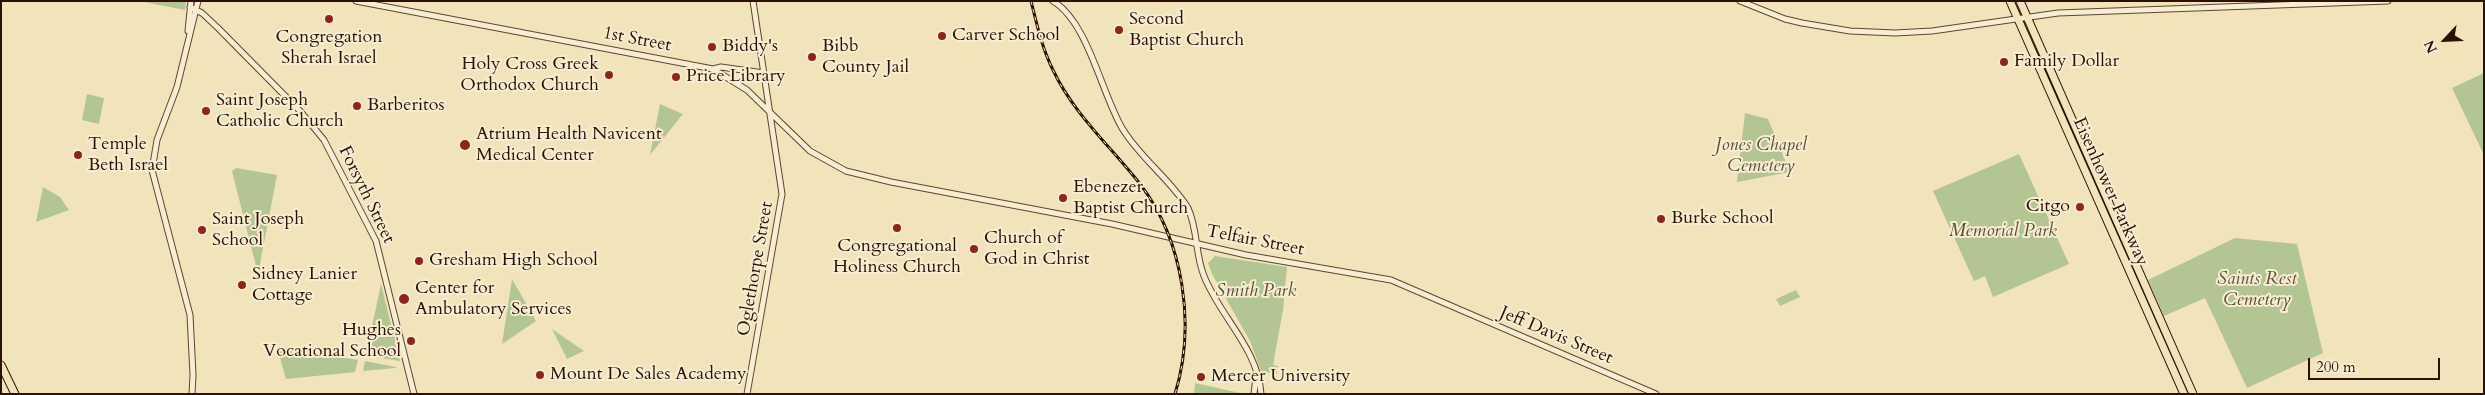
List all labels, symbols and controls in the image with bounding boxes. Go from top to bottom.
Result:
place label: Second Baptist Church [1129,9,1244,52]
marker: Congregation Sherah Israel [323,13,335,25]
north arrow [2420,15,2470,65]
street label: 1st Street [601,23,673,57]
marker: Second Baptist Church [1113,24,1125,36]
place label: Carver School [952,25,1060,47]
place label: Congregation Sherah Israel [275,27,383,70]
marker: Carver School [936,30,948,42]
place label: Biddy's [722,36,778,58]
place label: Bibb County Jail [822,36,909,78]
text: N [2420,37,2442,56]
marker: Biddy's [706,41,718,53]
marker: Bibb County Jail [806,51,818,63]
place label: Family Dollar [2014,51,2119,73]
place label: Holy Cross Greek Orthodox Church [460,54,599,96]
marker: Family Dollar [1998,56,2010,68]
place label: Price Library [686,66,786,88]
marker: Holy Cross Greek Orthodox Church [603,69,615,81]
marker: Price Library [670,71,682,83]
place label: Saint Joseph Catholic Church [216,90,344,132]
place label: Barberitos [367,95,444,117]
marker: Barberitos [351,100,363,112]
marker: Saint Joseph Catholic Church [200,105,212,117]
street label: Eisenhower Parkway [2067,114,2153,270]
place label: Atrium Health Navicent Medical Center [476,124,662,166]
place label: Temple Beth Israel [88,134,168,176]
park label: Jones Chapel Cemetery [1715,135,1807,178]
marker: Atrium Health Navicent Medical Center [458,138,472,152]
street label: Forsyth Street [333,143,399,247]
marker: Temple Beth Israel [72,149,84,161]
place label: Ebenezer Baptist Church [1073,177,1188,220]
marker: Ebenezer Baptist Church [1057,192,1069,204]
place label: Citgo [2026,196,2070,218]
street label: Oglethorpe Street [734,200,778,338]
marker: Citgo [2074,201,2086,213]
place label: Burke School [1671,208,1773,230]
place label: Saint Joseph School [212,209,304,252]
marker: Burke School [1655,213,1667,225]
street label: Telfair Street [1204,221,1306,261]
park label: Memorial Park [1949,221,2057,243]
marker: Congregational Holiness Church [891,222,903,234]
marker: Saint Joseph School [196,224,208,236]
place label: Church of God in Christ [984,228,1089,270]
place label: Congregational Holiness Church [833,236,961,278]
marker: Church of God in Christ [968,243,980,255]
place label: Gresham High School [429,250,598,272]
marker: Gresham High School [413,255,425,267]
place label: Sidney Lanier Cottage [252,264,357,306]
park label: Saints Rest Cemetery [2217,269,2297,312]
place label: Center for Ambulatory Services [415,278,572,320]
marker: Sidney Lanier Cottage [236,279,248,291]
park label: Smith Park [1216,281,1296,303]
marker: Center for Ambulatory Services [397,292,411,306]
street label: Jeff Davis Street [1496,302,1616,370]
place label: Hughes Vocational School [263,320,401,362]
marker: Hughes Vocational School [405,335,417,347]
scale bar [2310,348,2442,380]
text: 200 m [2316,357,2356,377]
place label: Mount De Sales Academy [550,364,747,386]
place label: Mercer University [1211,366,1351,388]
marker: Mount De Sales Academy [534,369,546,381]
marker: Mercer University [1195,371,1207,383]

